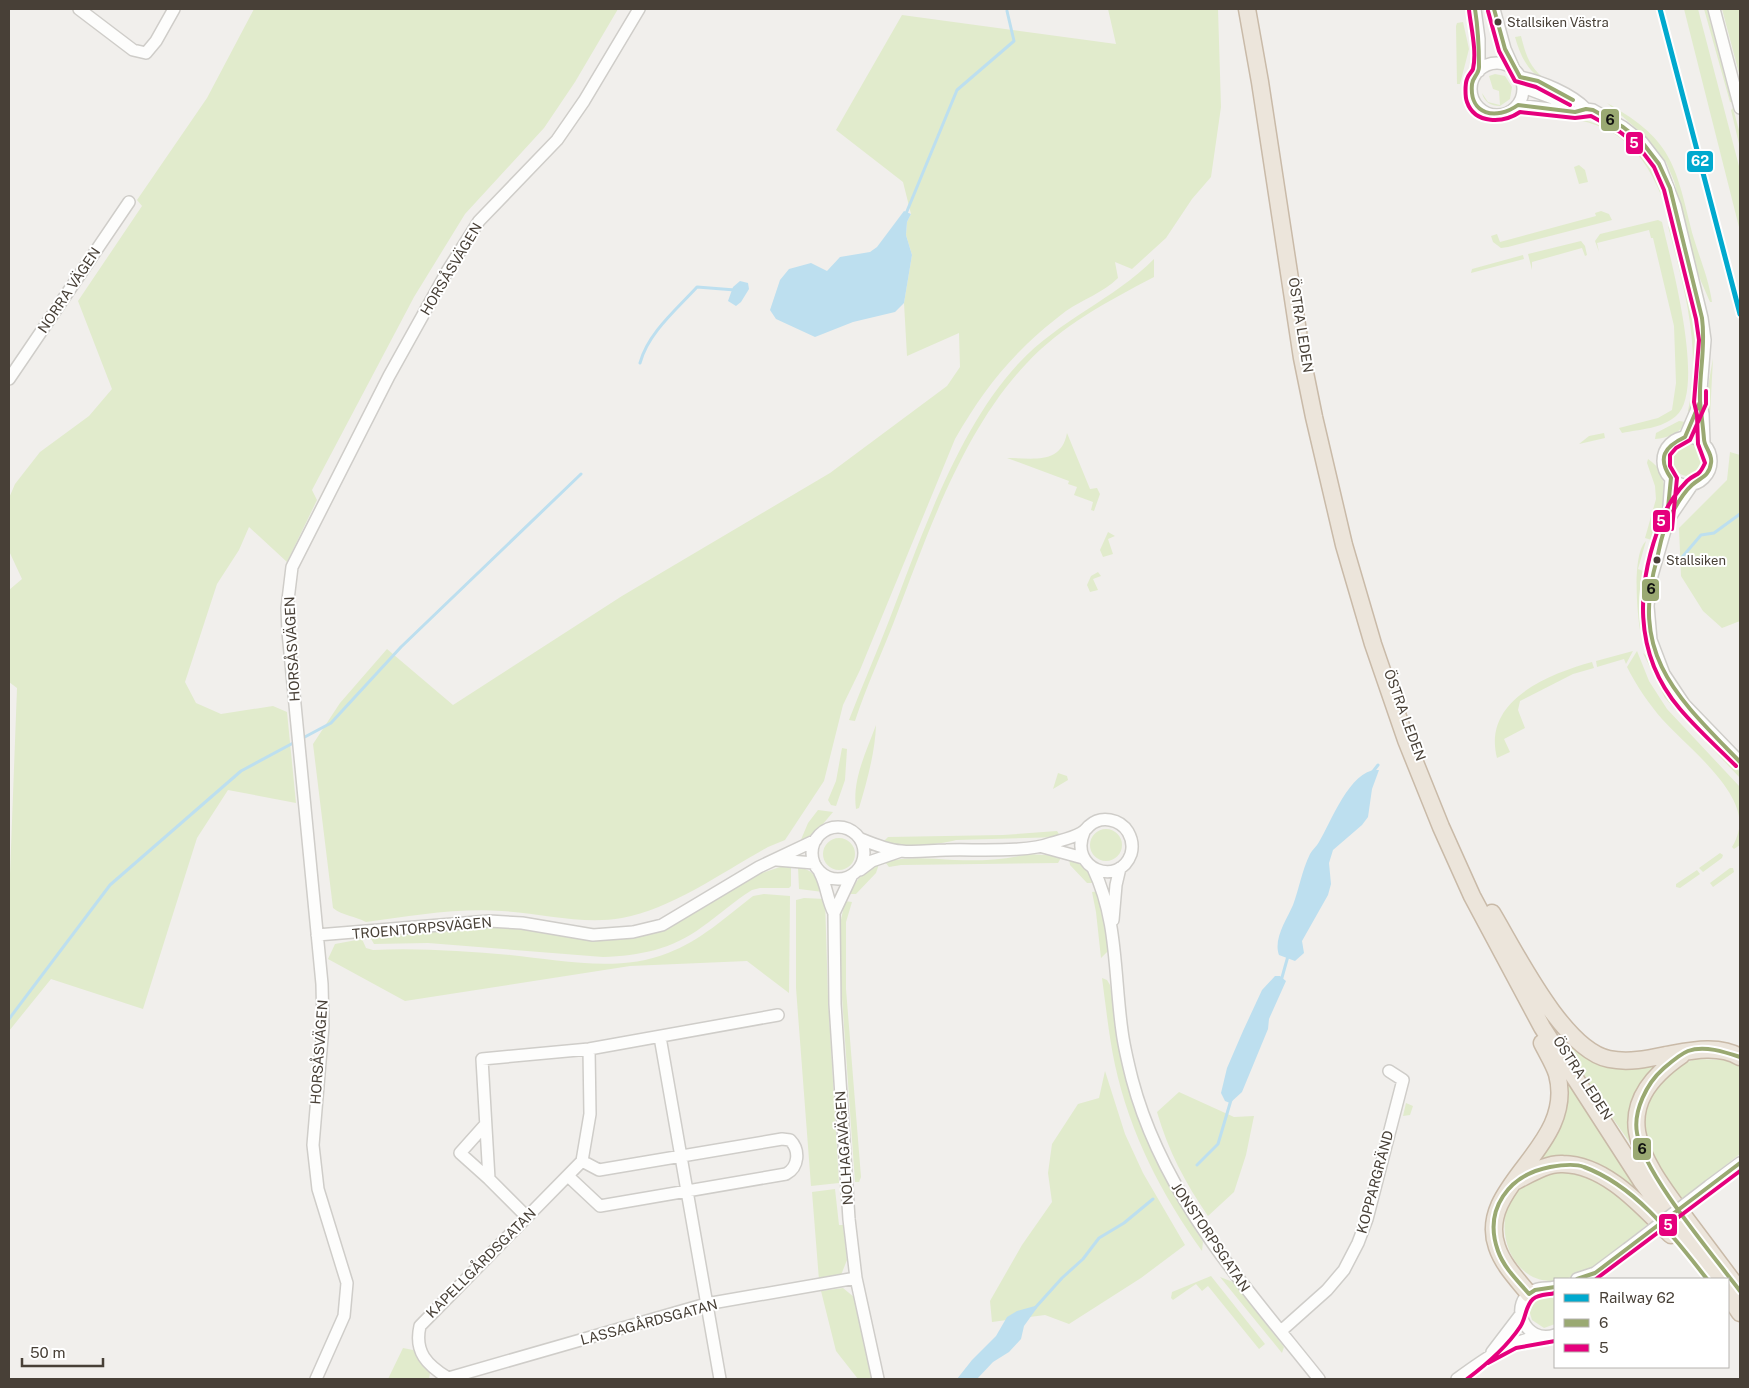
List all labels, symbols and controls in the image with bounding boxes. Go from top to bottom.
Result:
place label: Stallsiken Västra [1507,15,1609,30]
marker: Stallsiken Västra [1493,17,1503,27]
line badge: 6 [1600,108,1620,132]
text: 6 [1605,112,1615,128]
line badge: 5 [1625,131,1644,155]
text: 5 [1629,135,1639,151]
line badge: 62 [1686,150,1714,173]
text: 62 [1691,153,1709,169]
street label: HORSÅSVÄGEN [415,219,485,318]
street label: NORRA VÄGEN [33,243,104,336]
street label: ÖSTRA LEDEN [1286,276,1318,374]
line badge: 5 [1652,509,1671,533]
text: 5 [1656,513,1666,529]
place label: Stallsiken [1666,553,1726,568]
marker: Stallsiken [1652,555,1662,565]
line badge: 6 [1641,578,1660,602]
text: 6 [1646,581,1656,597]
street label: HORSÅSVÄGEN [279,596,303,702]
street label: ÖSTRA LEDEN [1381,666,1431,763]
street label: TROENTORPSVÄGEN [351,912,493,942]
street label: HORSÅSVÄGEN [305,999,331,1105]
street label: ÖSTRA LEDEN [1550,1032,1618,1123]
street label: NOLHAGAVÄGEN [830,1090,856,1206]
street label: KOPPARGRÄND [1352,1128,1396,1235]
line badge: 6 [1632,1137,1652,1161]
text: 6 [1637,1141,1647,1157]
street label: JONSTORPSGATAN [1169,1179,1253,1295]
street label: KAPELLGÅRDSGATAN [421,1203,539,1321]
line badge: 5 [1658,1213,1678,1237]
text: 5 [1663,1217,1673,1233]
legend [1554,1278,1729,1368]
text: Railway 62 [1599,1289,1675,1306]
street label: LASSAGÅRDSGATAN [578,1294,719,1348]
text: 6 [1599,1314,1608,1331]
scale bar [22,1336,104,1368]
text: 5 [1599,1339,1609,1356]
text: 50 m [30,1344,65,1361]

